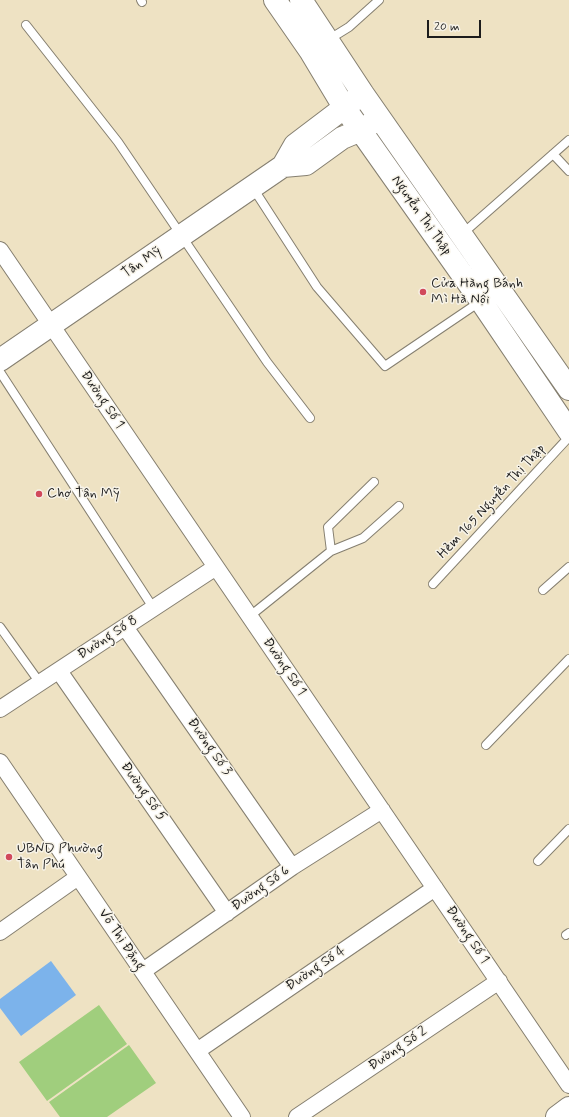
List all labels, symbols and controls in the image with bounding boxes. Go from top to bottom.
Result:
scale bar [429,12,483,38]
text: 20 m [434,19,460,35]
street label: Nguyễn Thị Thập [387,173,455,259]
street label: Tân Mỹ [119,244,165,282]
place label: Cửa Hàng Bánh Mì Hà Nội [431,276,523,308]
marker: Cửa Hàng Bánh Mì Hà Nội [418,287,428,297]
street label: Đường Số 1 [76,368,128,432]
street label: Hẻm 165 Nguyễn Thị Thập [434,441,550,563]
place label: Chợ Tân Mỹ [47,486,120,502]
marker: Chợ Tân Mỹ [34,489,44,499]
street label: Đường Số 8 [75,612,141,664]
street label: Đường Số 1 [258,635,310,699]
street label: Đường Số 3 [183,715,235,779]
street label: Đường Số 5 [116,759,170,825]
place label: UBND Phường Tân Phú [17,841,103,874]
marker: UBND Phường Tân Phú [4,852,14,862]
street label: Đường Số 6 [229,863,293,915]
street label: Đường Số 1 [441,903,493,967]
street label: Võ Thị Đặng [94,906,148,974]
street label: Đường Số 4 [283,943,349,995]
street label: Đường Số 2 [366,1023,430,1075]

